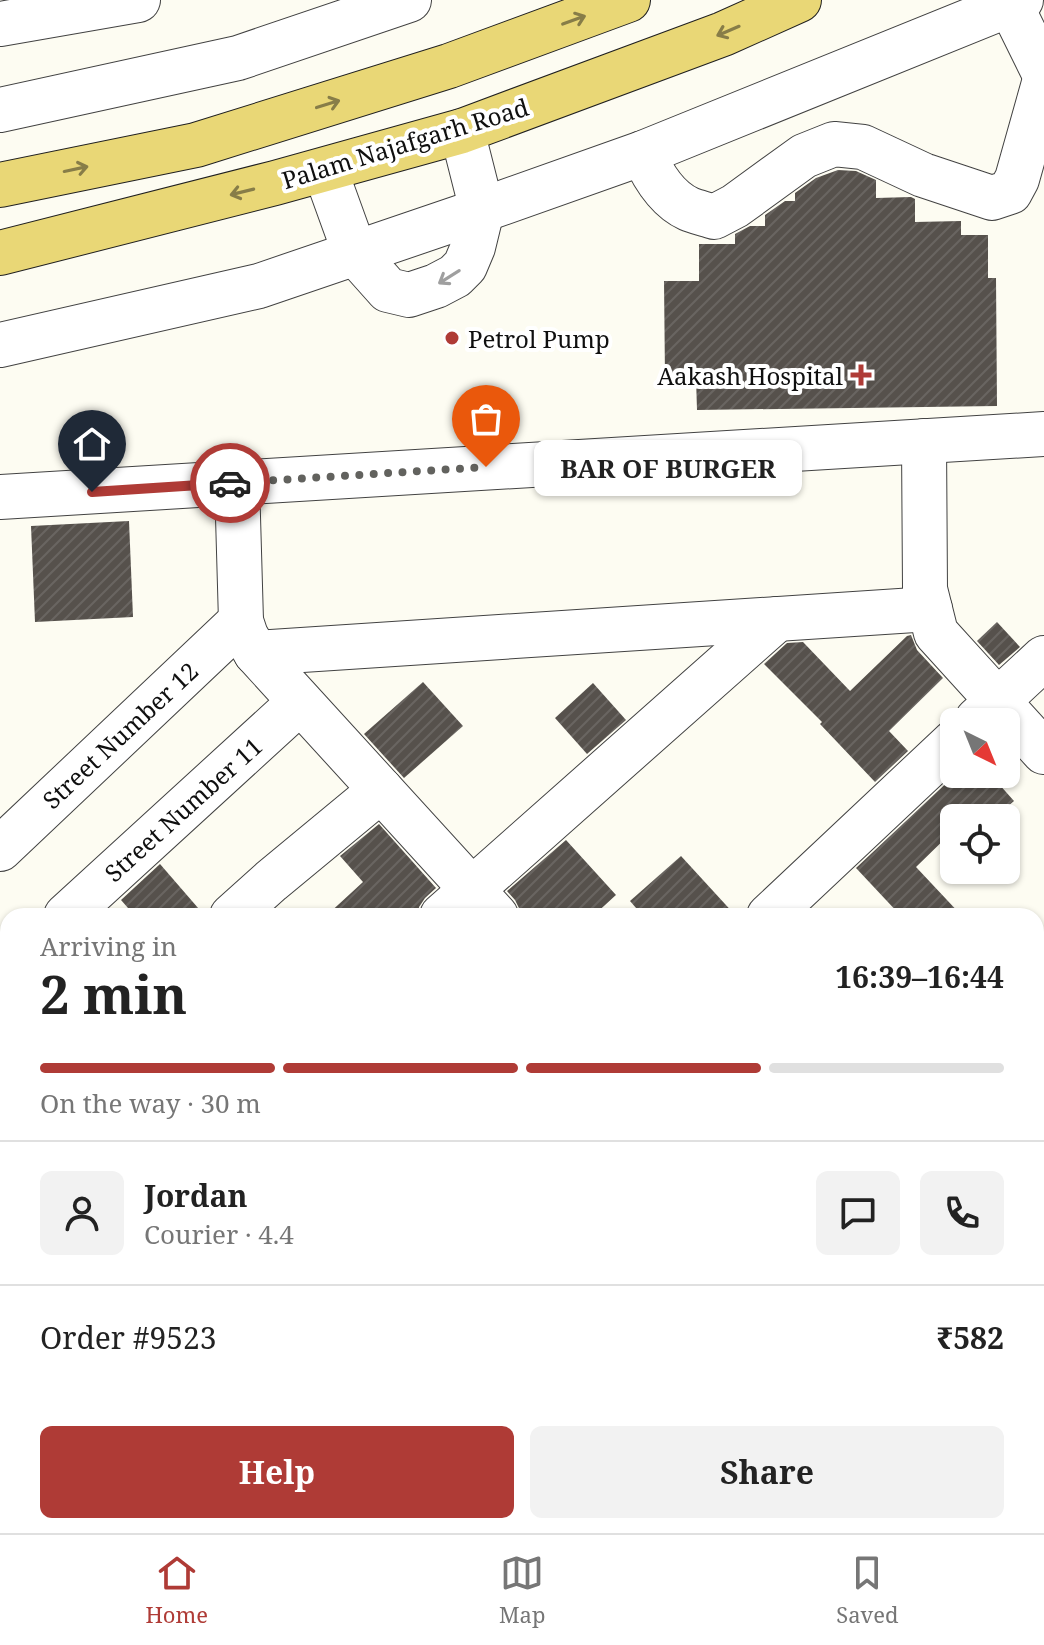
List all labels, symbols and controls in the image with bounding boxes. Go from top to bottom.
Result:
one-way arrow [561,12,586,26]
one-way arrow [716,25,741,40]
street label: Palam Najafgarh Road [278,90,533,196]
one-way arrow [315,95,340,110]
one-way arrow [63,161,89,176]
one-way arrow [230,185,256,200]
one-way arrow [439,269,461,286]
place label: Petrol Pump [468,322,610,355]
marker: Petrol Pump [443,329,461,347]
place label: Aakash Hospital [657,359,844,392]
marker: Aakash Hospital [850,364,872,386]
pin [452,385,520,467]
icon: bag [464,397,508,441]
pin [58,410,126,492]
icon: home [70,422,114,466]
callout: BAR OF BURGER [534,439,802,495]
courier [190,443,270,523]
text: BAR OF BURGER [560,450,776,486]
icon: car [208,461,252,505]
street label: Street Number 12 [35,654,205,816]
north arrow [940,708,1020,788]
map controls [940,708,1020,884]
street label: Street Number 11 [97,729,269,889]
button: locate [940,804,1020,884]
text: Arriving in [40,928,177,964]
text: 16:39–16:44 [835,956,1004,997]
text: 2 min [40,958,187,1029]
text: On the way · 30 m [40,1085,261,1121]
button: person [40,1171,124,1255]
button: chat [816,1171,900,1255]
button: phone [920,1171,1004,1255]
text: Jordan [144,1175,247,1216]
text: Courier · 4.4 [144,1216,294,1252]
text: Order #9523 [40,1317,217,1358]
text: ₹582 [936,1317,1004,1358]
button: Help [40,1426,514,1518]
button: Share [530,1426,1004,1518]
tab: Home [145,1551,208,1629]
tab: Map [499,1551,545,1629]
tab: Saved [836,1551,899,1629]

